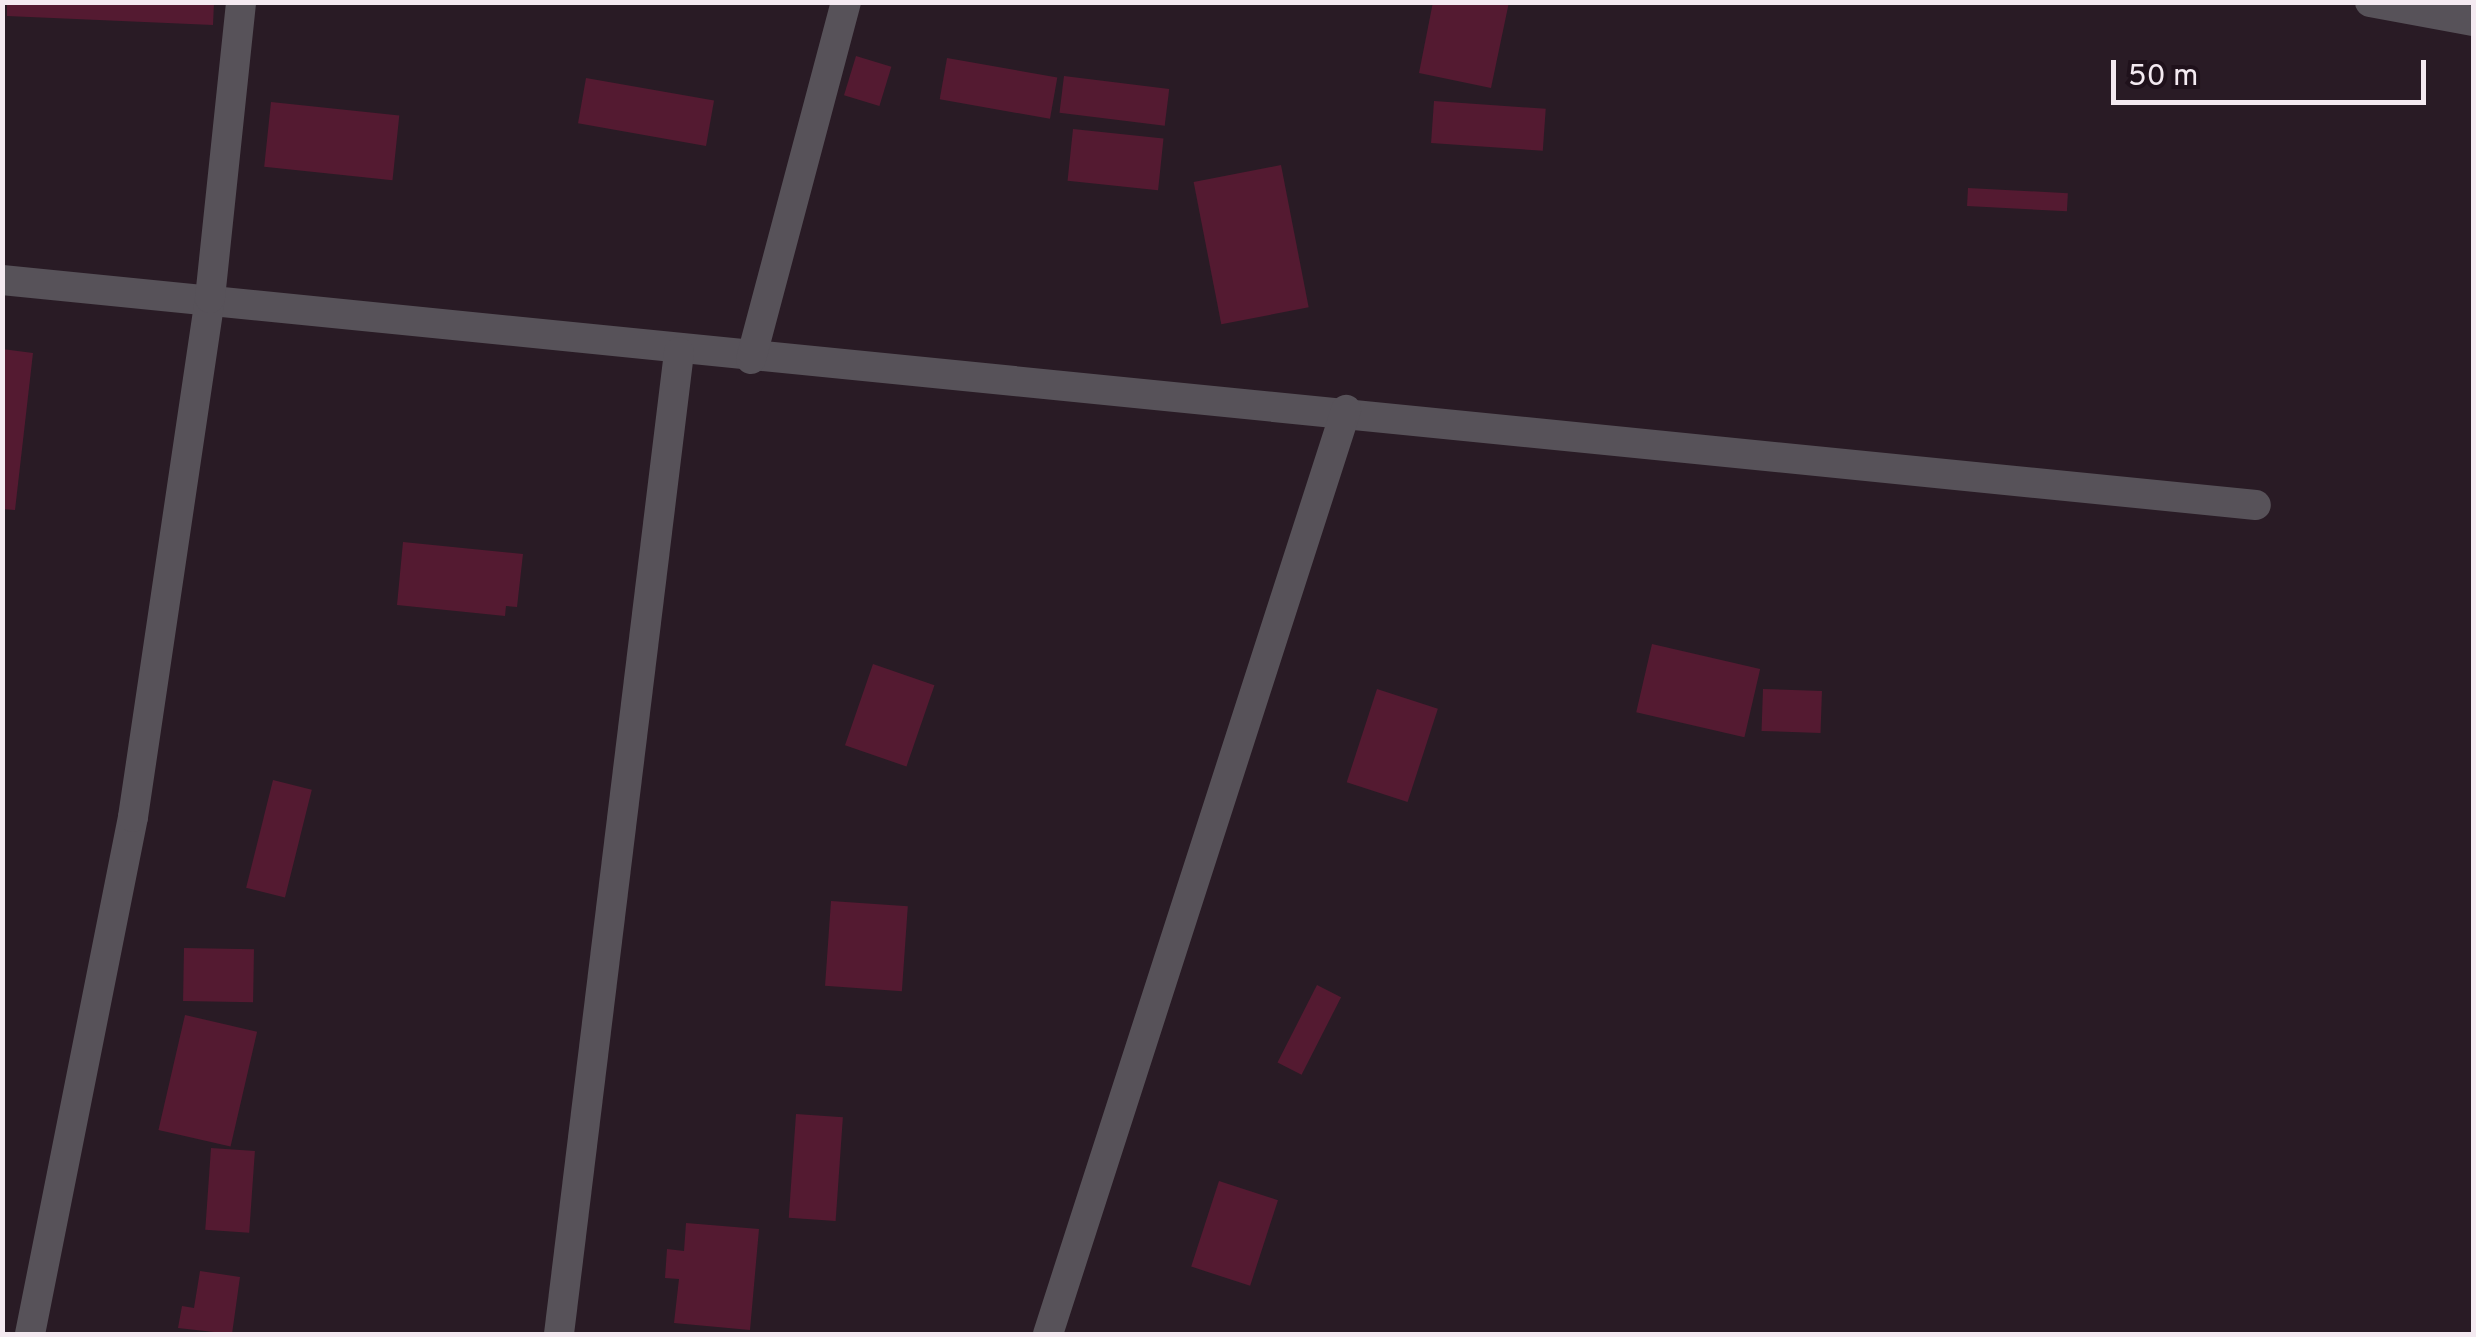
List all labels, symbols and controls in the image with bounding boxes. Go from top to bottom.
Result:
scale bar [2116,40,2431,102]
text: 50 m [2128,59,2198,96]

